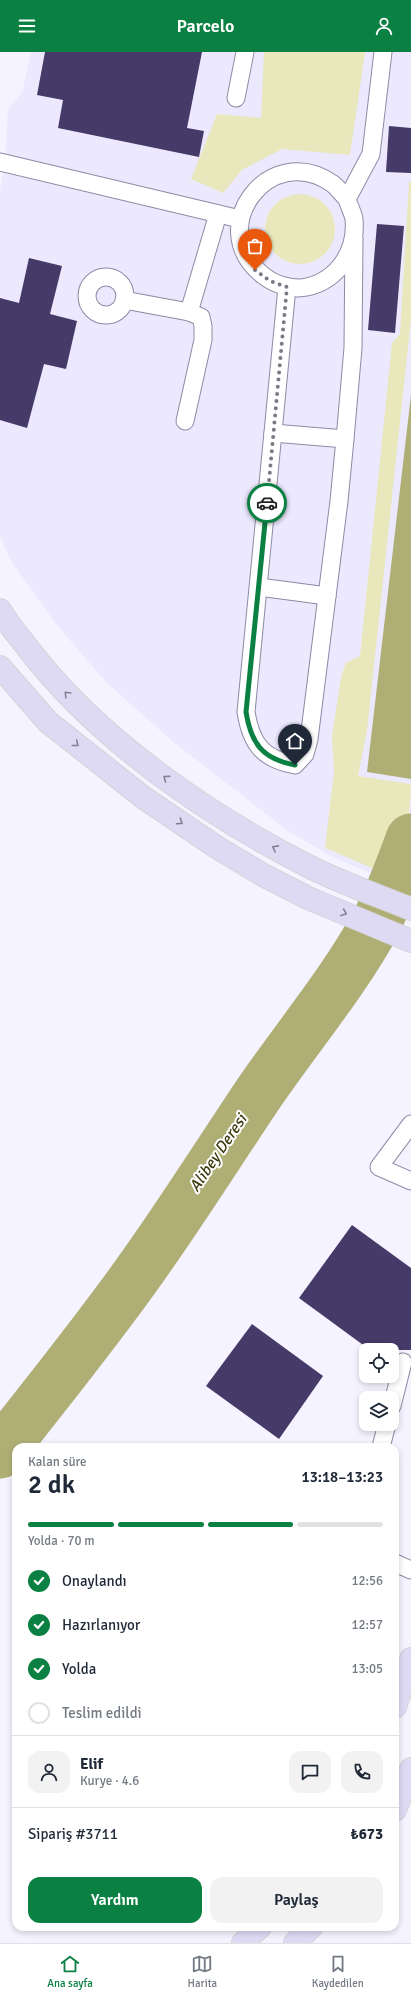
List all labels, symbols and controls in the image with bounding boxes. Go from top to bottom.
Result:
icon: menu [16,15,38,37]
text: Parcelo [177,15,234,37]
icon: person [373,15,395,37]
pin [238,229,272,270]
icon: bag [244,235,266,257]
courier [247,483,287,523]
icon: car [256,492,278,514]
one-way arrow [65,691,72,699]
pin [278,724,312,765]
icon: home [284,730,306,752]
one-way arrow [72,740,79,747]
one-way arrow [164,775,171,782]
one-way arrow [176,817,183,825]
one-way arrow [272,846,280,853]
one-way arrow [340,908,347,916]
water label: Alibey Deresi [185,1109,252,1196]
map controls [359,1343,399,1431]
button: locate [359,1343,399,1383]
button: layers [359,1391,399,1431]
text: Kalan süre [28,1454,87,1470]
text: 13:18–13:23 [302,1468,383,1486]
text: 2 dk [28,1469,75,1501]
text: Yolda · 70 m [28,1533,95,1549]
icon: check [28,1570,50,1592]
text: Onaylandı [62,1572,127,1590]
text: 12:56 [351,1573,383,1589]
icon: check [28,1614,50,1636]
text: Hazırlanıyor [62,1616,140,1634]
text: 12:57 [351,1617,383,1633]
icon: check [28,1658,50,1680]
text: Yolda [62,1660,96,1678]
text: 13:05 [351,1661,383,1677]
text: Teslim edildi [62,1704,142,1722]
button: person [28,1751,70,1793]
button: chat [289,1751,331,1793]
button: phone [341,1751,383,1793]
text: Elif [80,1755,103,1773]
text: Kurye · 4.6 [80,1773,139,1789]
text: Sipariş #3711 [28,1825,118,1843]
text: ₺673 [351,1825,383,1843]
button: Yardım [28,1877,202,1923]
button: Paylaş [210,1877,383,1923]
tab: Ana sayfa [47,1953,93,1990]
tab: Harita [188,1953,217,1990]
tab: Kaydedilen [312,1953,364,1990]

